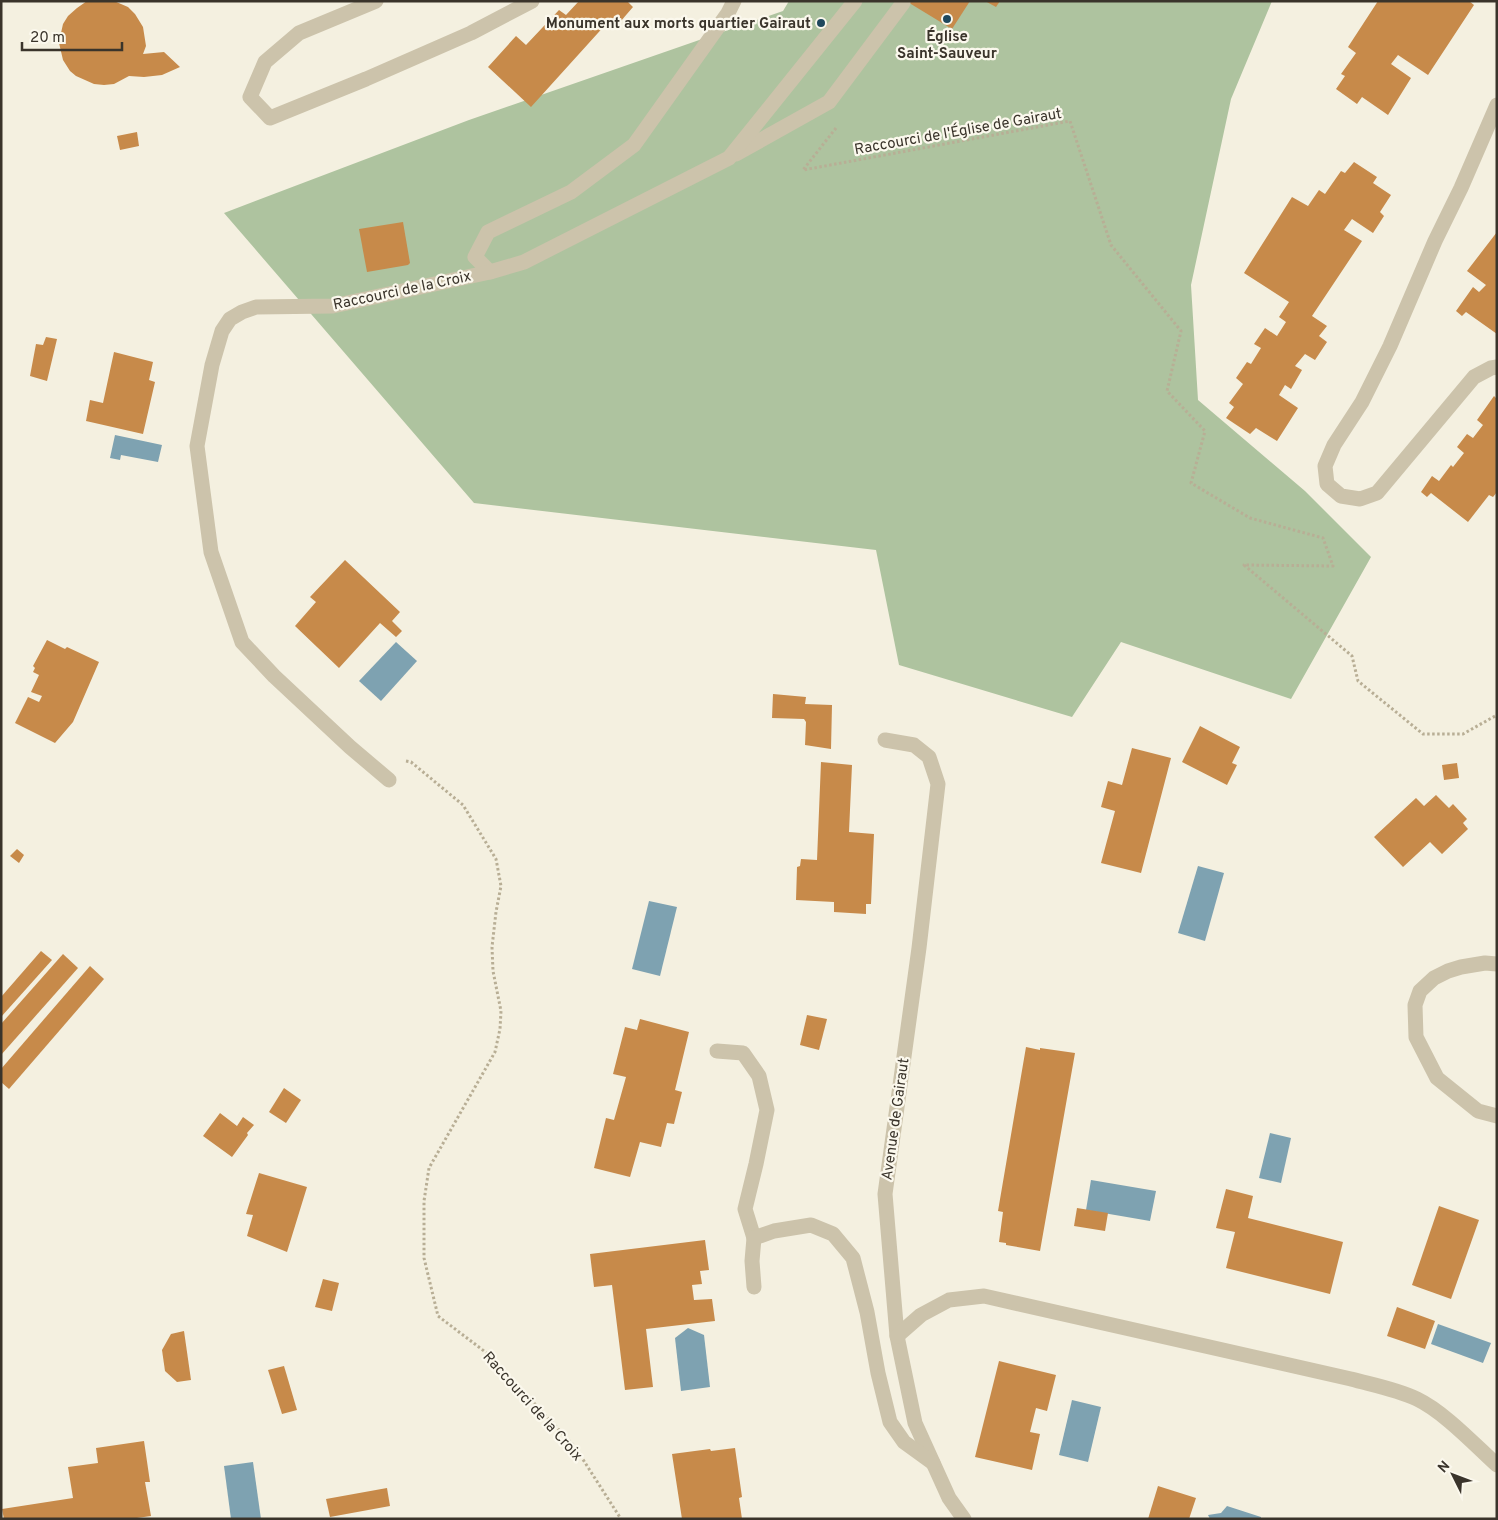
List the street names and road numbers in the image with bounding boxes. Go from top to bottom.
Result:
street label: Raccourci de l'Église de Gairaut [853,104,1063,160]
street label: Raccourci de la Croix [331,267,473,315]
street label: Avenue de Gairaut [879,1057,914,1182]
street label: Raccourci de la Croix [478,1348,586,1466]

